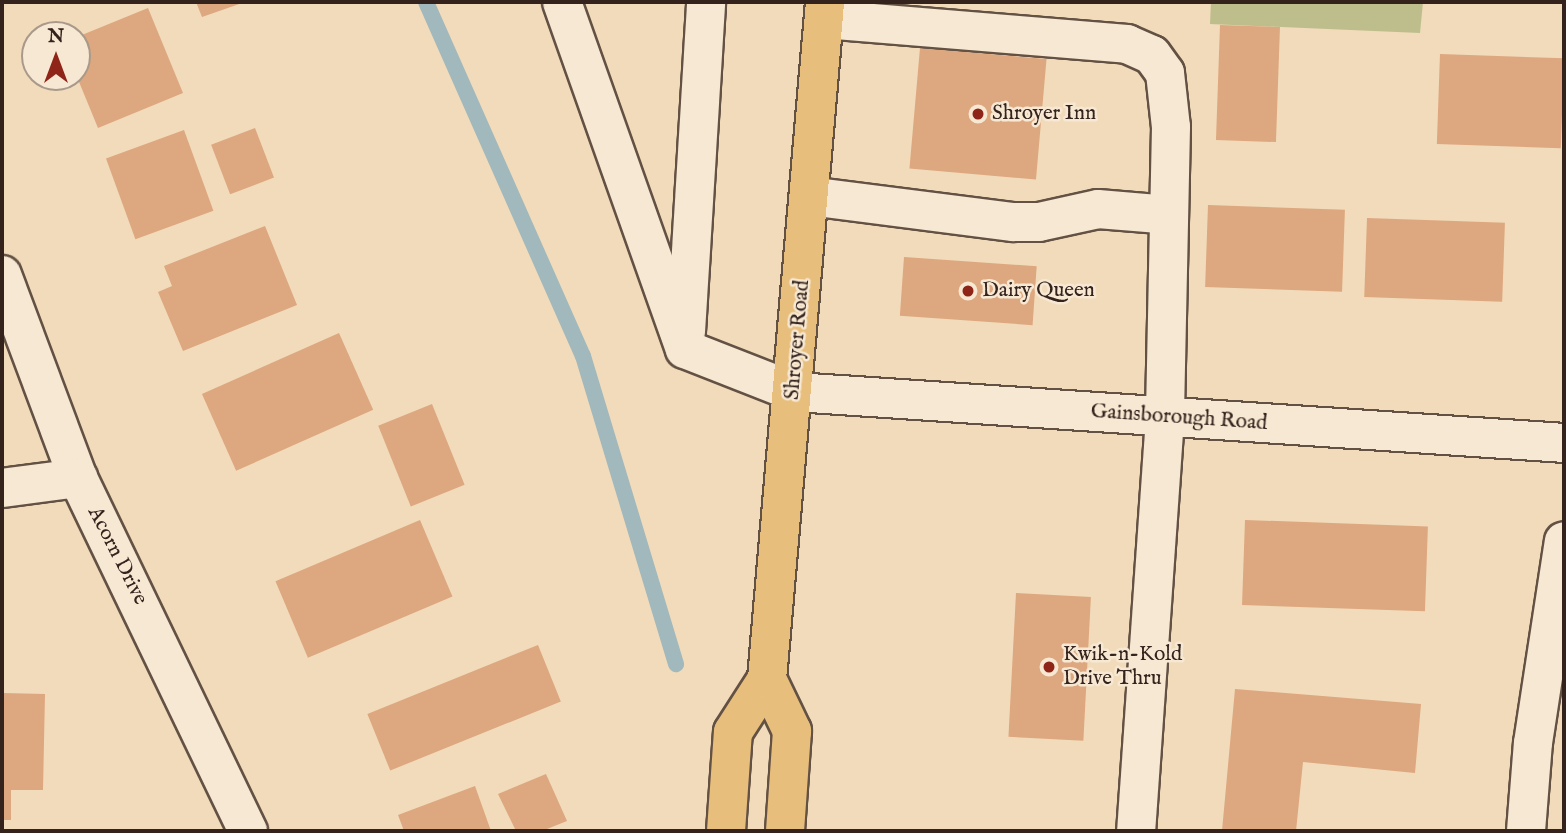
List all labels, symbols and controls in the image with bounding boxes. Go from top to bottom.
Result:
north arrow [21,21,91,91]
text: N [48,25,64,49]
place label: Shroyer Inn [992,101,1096,127]
marker: Shroyer Inn [970,106,986,122]
place label: Dairy Queen [982,278,1095,304]
street label: Shroyer Road [780,279,816,401]
marker: Dairy Queen [960,283,976,299]
street label: Gainsborough Road [1090,399,1268,437]
street label: Acorn Drive [82,503,152,609]
place label: Kwik-n-Kold Drive Thru [1063,642,1182,692]
marker: Kwik-n-Kold Drive Thru [1041,659,1057,675]

